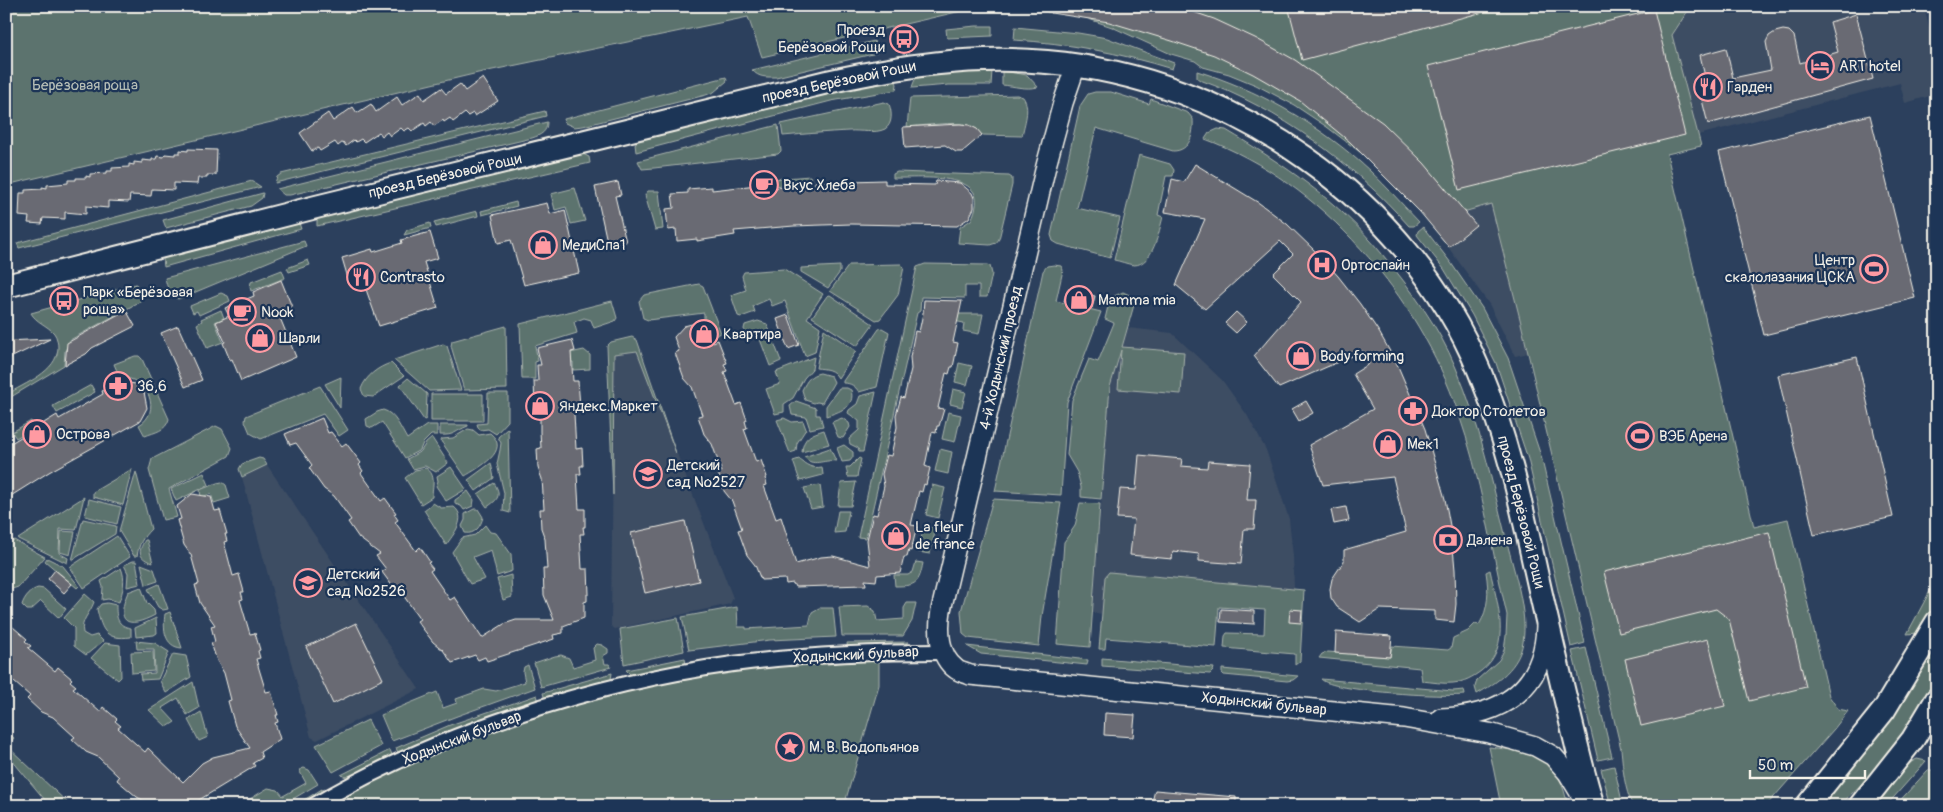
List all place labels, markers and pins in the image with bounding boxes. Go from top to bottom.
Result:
place label: Проезд Берёзовой Рощи [778,21,885,57]
bus stop icon: Проезд Берёзовой Рощи [889,24,919,54]
hotel icon: ART hotel [1805,51,1835,81]
place label: ART hotel [1839,57,1901,76]
restaurant icon: Гарден [1693,72,1723,102]
place label: Гарден [1727,78,1772,97]
cafe icon: Вкус Хлеба [749,170,779,200]
place label: Вкус Хлеба [783,176,855,195]
shop icon: МедиСпа1 [528,230,558,260]
place label: МедиСпа1 [562,236,626,255]
hospital icon: Ортоспайн [1307,250,1337,280]
place label: Центр скалолазания ЦСКА [1725,251,1855,287]
sports icon: Центр скалолазания ЦСКА [1859,254,1889,284]
place label: Ортоспайн [1341,256,1410,275]
restaurant icon: Contrasto [346,262,376,292]
place label: Contrasto [380,268,445,287]
place label: Парк «Берёзовая роща» [83,283,193,319]
shop icon: Mamma mia [1064,285,1094,315]
bus stop icon: Парк «Берёзовая роща» [49,286,79,316]
place label: Mamma mia [1098,291,1176,310]
cafe icon: Nook [227,297,257,327]
place label: Nook [261,303,294,322]
shop icon: Квартира [689,319,719,349]
shop icon: Шарли [245,323,275,353]
place label: Квартира [723,325,781,344]
place label: Шарли [279,329,320,348]
shop icon: Body forming [1286,341,1316,371]
place label: Body forming [1320,347,1404,366]
pharmacy icon: 36,6 [103,371,133,401]
place label: 36,6 [137,377,167,396]
shop icon: Яндекс.Маркет [525,391,555,421]
pharmacy icon: Доктор Столетов [1398,396,1428,426]
place label: Яндекс.Маркет [559,397,658,416]
place label: Доктор Столетов [1431,402,1546,421]
shop icon: Острова [22,419,52,449]
sports icon: ВЭБ Арена [1625,421,1655,451]
place label: Острова [56,425,110,444]
place label: ВЭБ Арена [1659,427,1727,446]
shop icon: Мек1 [1373,429,1403,459]
place label: Мек1 [1407,435,1439,454]
place label: Детский сад №2527 [666,456,745,492]
school or university icon: Детский сад №2527 [633,459,663,489]
place label: La fleur de france [915,518,975,554]
shop icon: La fleur de france [881,521,911,551]
bank icon: Далена [1433,525,1463,555]
place label: Далена [1466,531,1513,550]
place label: Детский сад №2526 [326,565,406,601]
school or university icon: Детский сад №2526 [293,568,323,598]
place icon: М. В. Водопьянов [775,732,805,762]
place label: М. В. Водопьянов [809,738,919,757]

